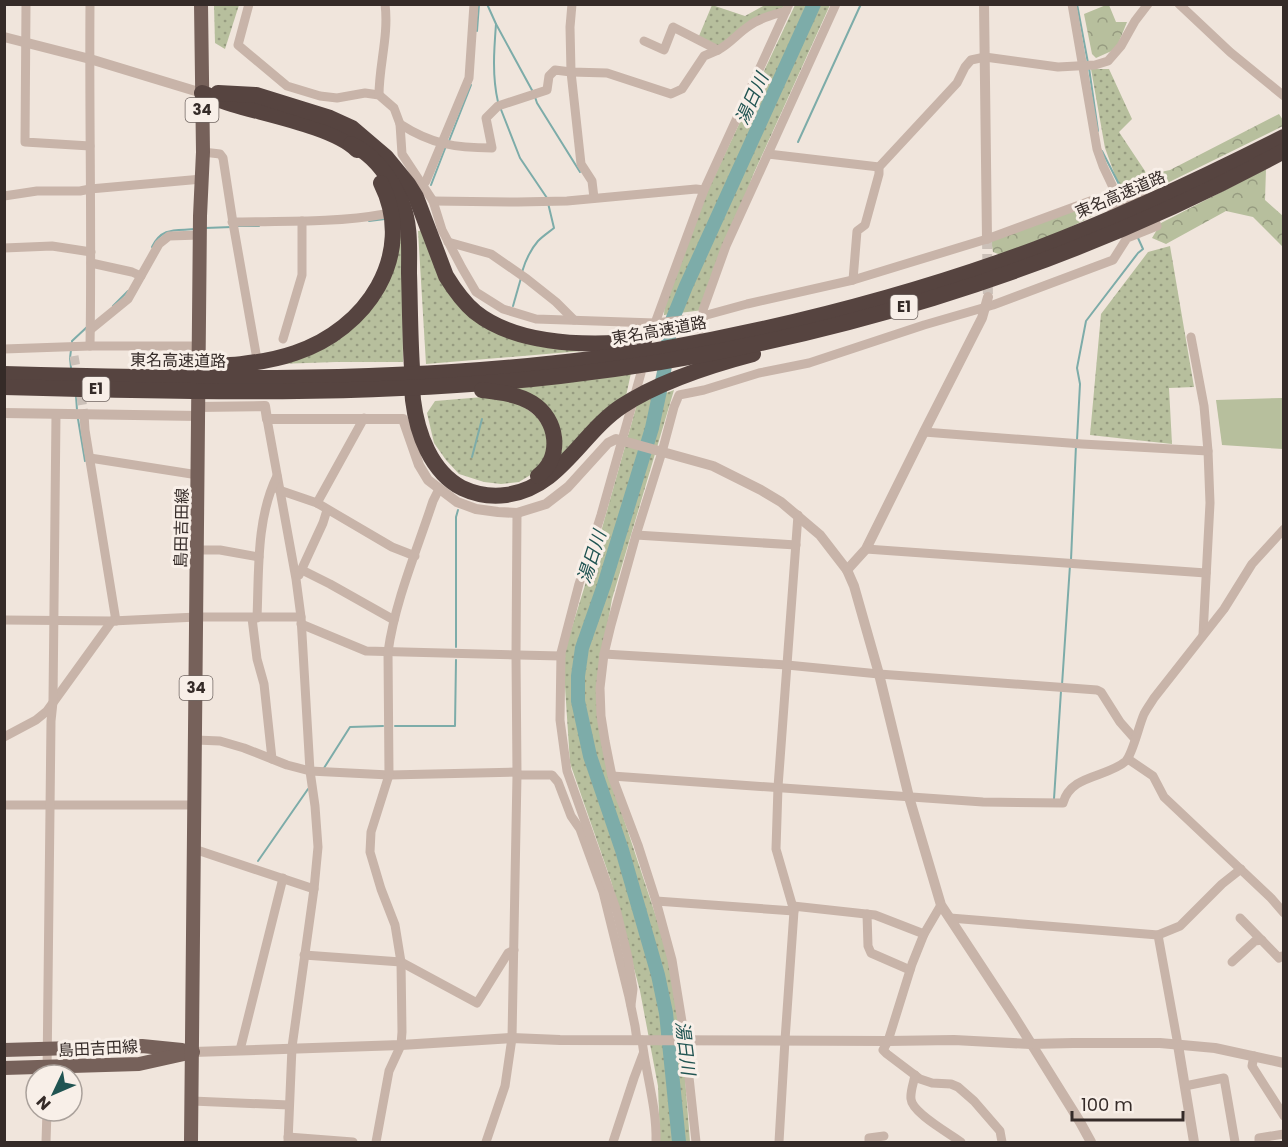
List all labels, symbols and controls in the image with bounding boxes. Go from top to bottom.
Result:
water label: 湯日川 [729,67,775,129]
road number: 34 [186,98,218,122]
street label: 東名高速道路 [1072,165,1169,224]
road number: E1 [890,295,918,319]
street label: 東名高速道路 [610,311,708,350]
street label: 東名高速道路 [130,348,226,373]
road number: E1 [82,377,110,401]
street label: 島田吉田線 [169,488,194,568]
water label: 湯日川 [571,525,612,586]
road number: 34 [180,676,212,700]
water label: 湯日川 [670,1020,701,1078]
street label: 島田吉田線 [57,1035,139,1062]
north arrow [24,1063,84,1123]
scale bar [1072,1084,1183,1122]
text: N [31,1091,56,1115]
text: 100 m [1081,1092,1133,1117]

